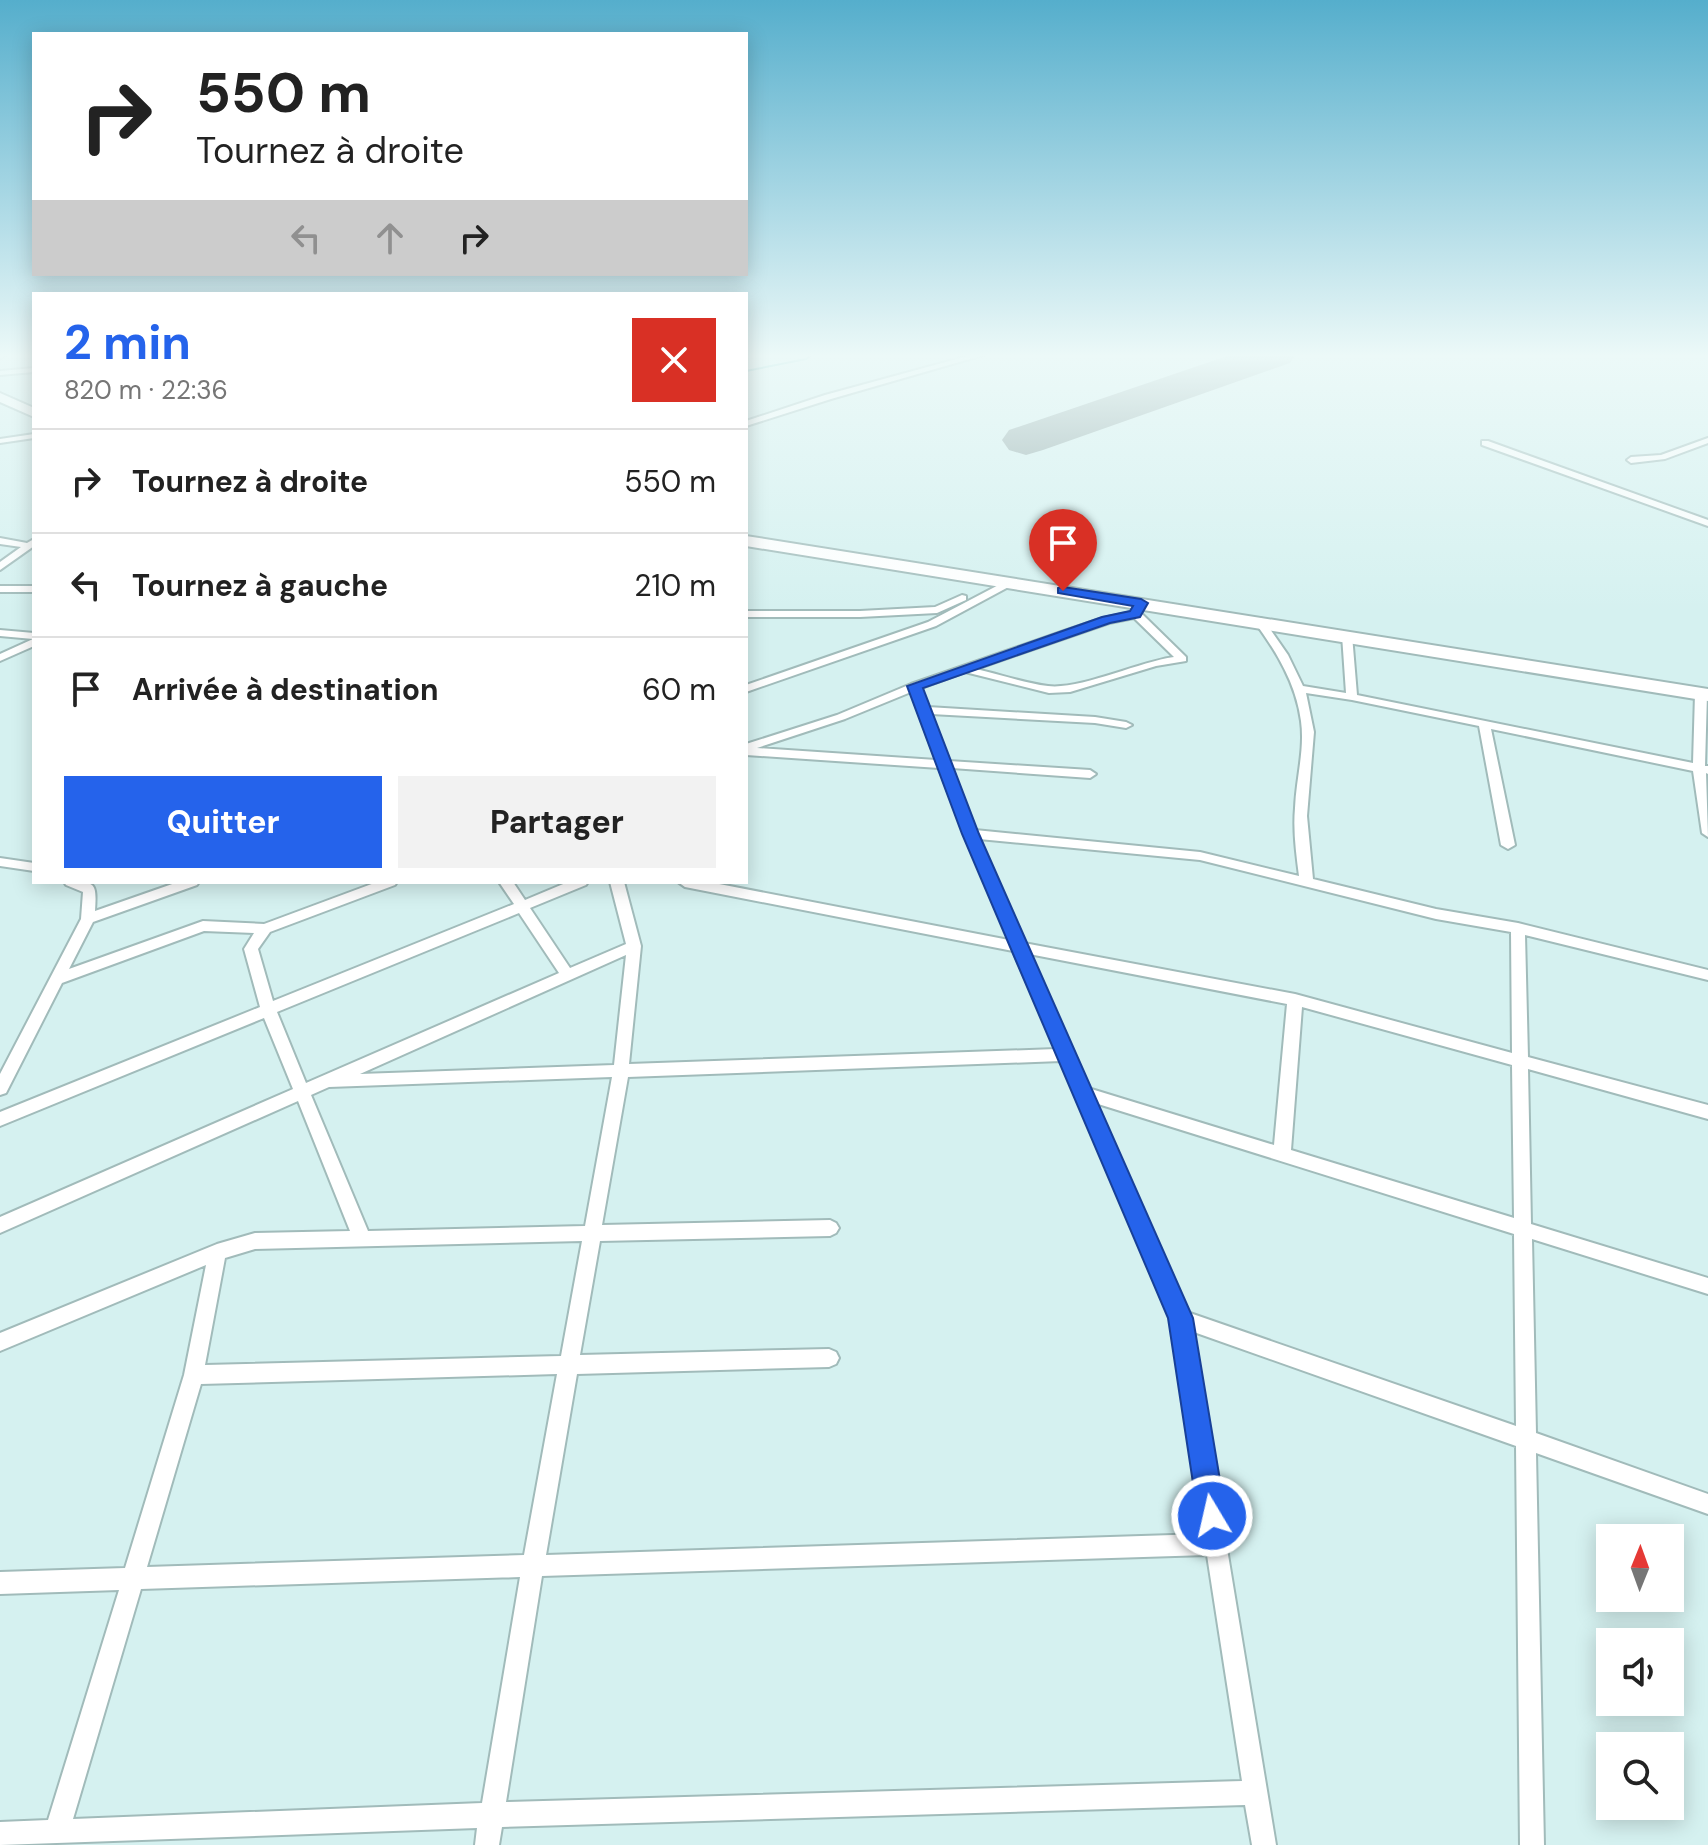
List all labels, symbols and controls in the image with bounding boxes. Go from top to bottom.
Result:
text: 550 m [196,56,371,129]
icon: right [64,64,168,168]
text: Tournez à droite [196,127,464,174]
icon: left [284,216,328,260]
icon: ahead [368,216,412,260]
icon: right [452,216,496,260]
text: 2 min [64,311,191,374]
button: close [632,318,716,402]
text: 820 m · 22:36 [64,373,228,407]
icon: right [64,459,108,503]
text: Tournez à droite [132,462,368,501]
text: 550 m [624,462,716,501]
pin [1029,509,1097,591]
icon: arrive [1041,521,1085,565]
icon: left [64,563,108,607]
text: Tournez à gauche [132,566,388,605]
text: 210 m [634,566,716,605]
icon: arrive [64,667,108,711]
text: Arrivée à destination [132,670,438,709]
text: 60 m [642,670,716,709]
button: Quitter [64,776,382,868]
button: Partager [398,776,716,868]
position arrow [1170,1474,1254,1558]
north arrow [1596,1524,1684,1612]
map controls [1596,1524,1684,1820]
button: sound [1596,1628,1684,1716]
button: search [1596,1732,1684,1820]

